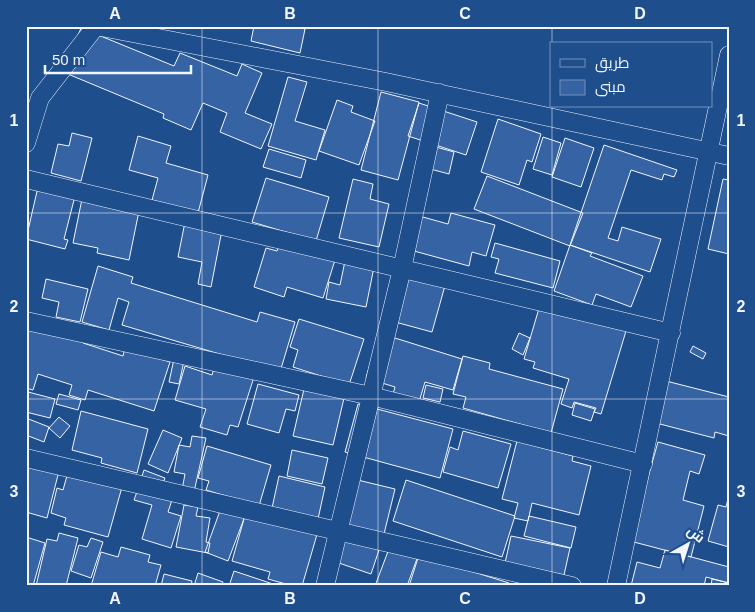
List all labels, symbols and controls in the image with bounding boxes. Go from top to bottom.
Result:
text: A [109,5,121,22]
text: B [284,5,296,22]
text: C [459,5,471,22]
text: D [634,5,646,22]
scale bar [45,42,191,74]
legend [550,42,712,108]
text: 50 m [52,51,85,68]
text: طريق [595,54,629,73]
text: مبنى [595,78,626,97]
text: 1 [10,112,19,129]
text: 1 [737,112,746,129]
text: 2 [10,298,19,315]
text: 2 [737,298,746,315]
text: 3 [10,483,19,500]
text: 3 [737,483,746,500]
north arrow [662,520,712,570]
text: ش [684,522,708,547]
text: A [109,590,121,607]
text: B [284,590,296,607]
text: C [459,590,471,607]
text: D [634,590,646,607]

